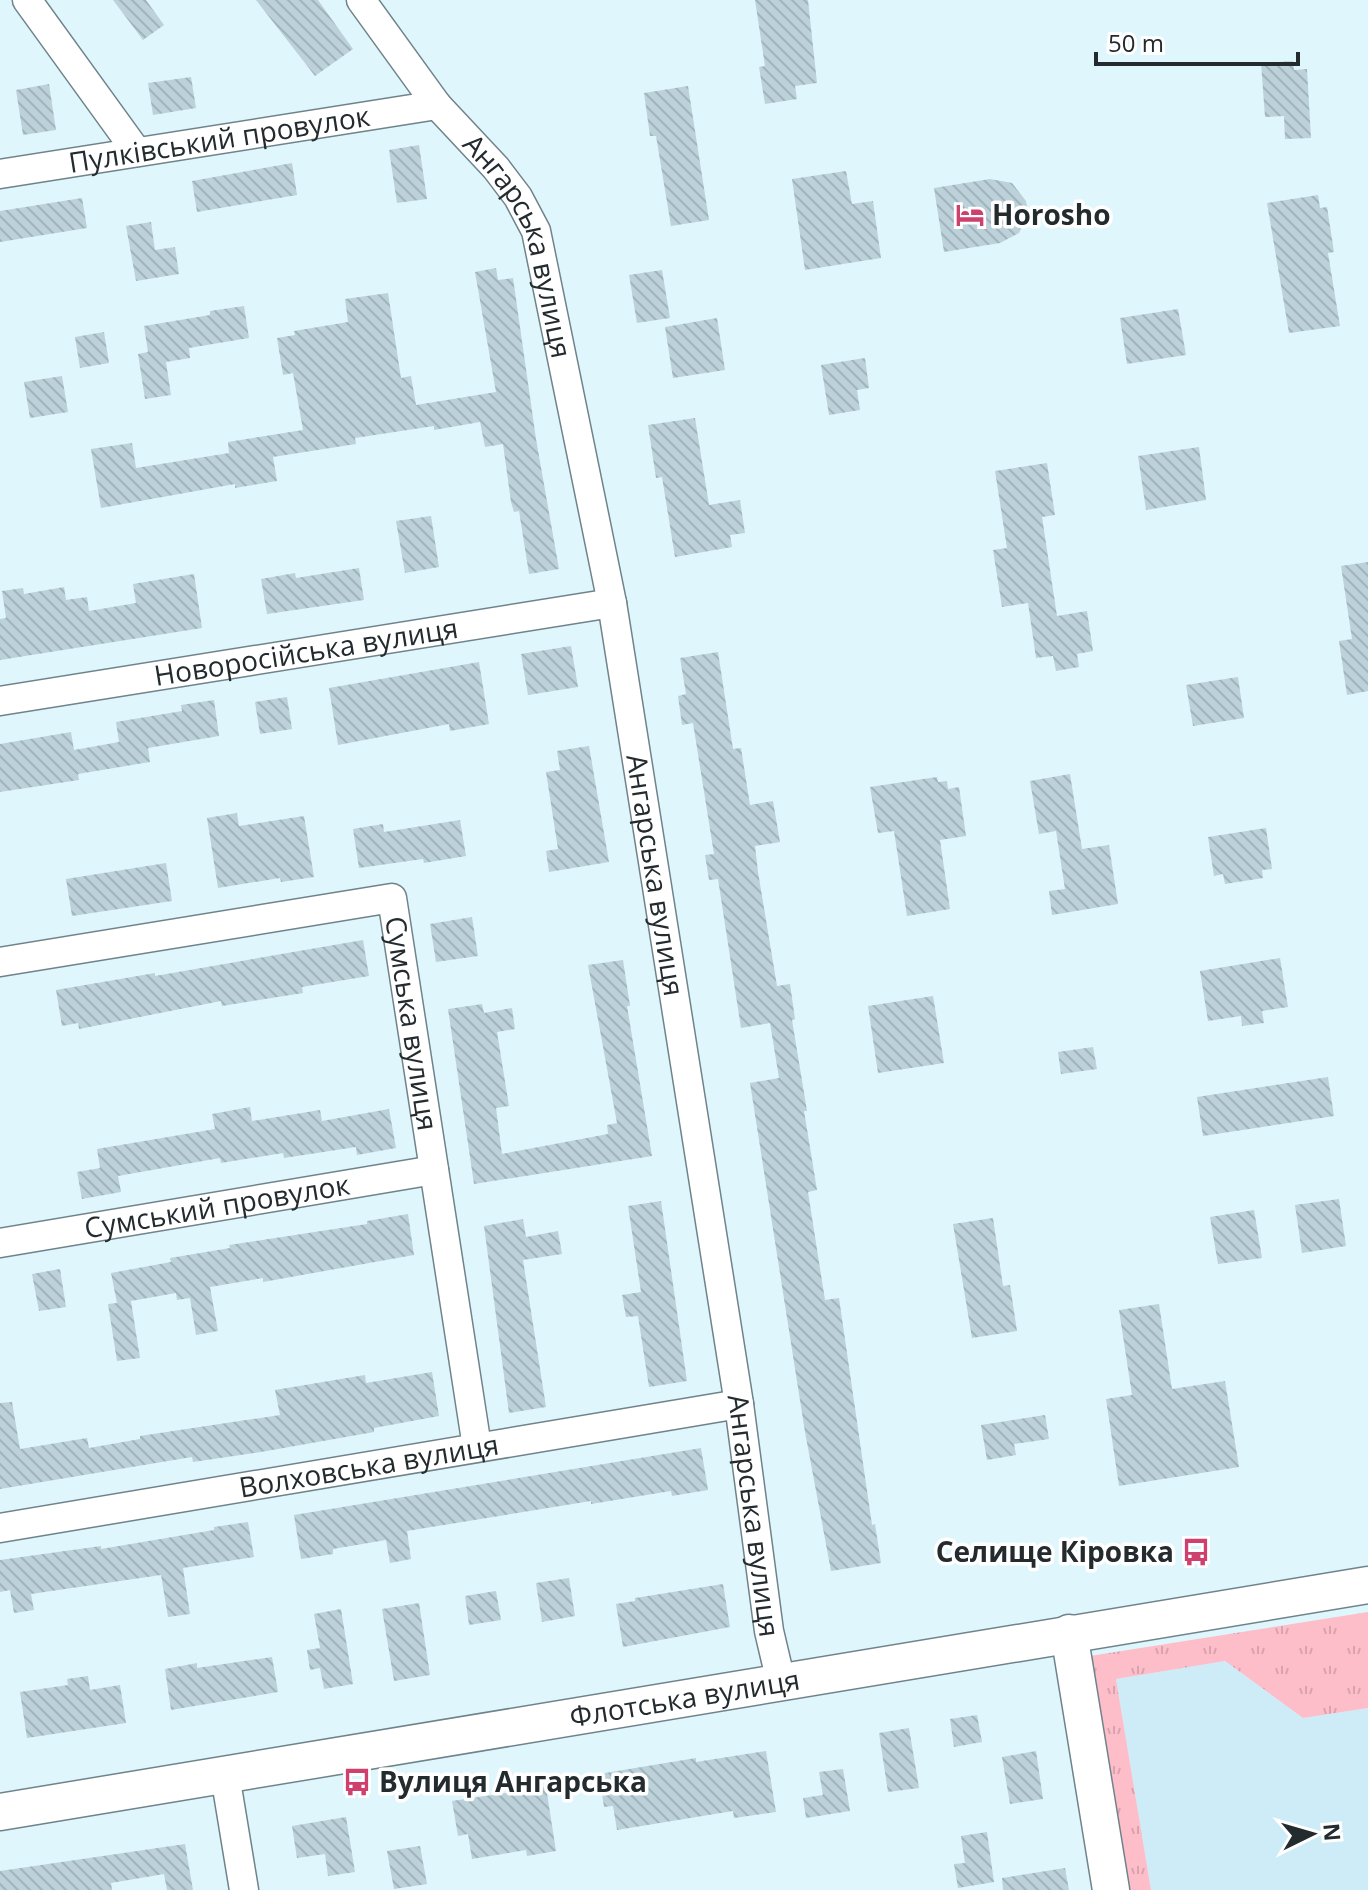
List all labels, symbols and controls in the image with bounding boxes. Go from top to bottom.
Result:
scale bar [1096,16,1298,66]
text: 50 m [1108,26,1164,59]
street label: Пулківський провулок [66,96,373,181]
street label: Ангарська вулиця [455,125,582,361]
place label: Horosho [992,195,1110,233]
hotel icon: Horosho [955,200,985,230]
street label: Новоросійська вулиця [151,608,461,694]
street label: Ангарська вулиця [618,751,694,999]
street label: Сумська вулиця [377,913,448,1133]
street label: Сумський провулок [81,1164,353,1247]
street label: Ангарська вулиця [720,1391,790,1639]
street label: Волховська вулиця [236,1425,501,1506]
place label: Селище Кіровка [936,1532,1174,1570]
bus stop icon: Селище Кіровка [1181,1537,1211,1567]
street label: Флотська вулиця [567,1660,802,1735]
place label: Вулиця Ангарська [379,1762,647,1800]
bus stop icon: Вулиця Ангарська [342,1767,372,1797]
north arrow [1272,1794,1352,1874]
text: N [1317,1822,1349,1842]

